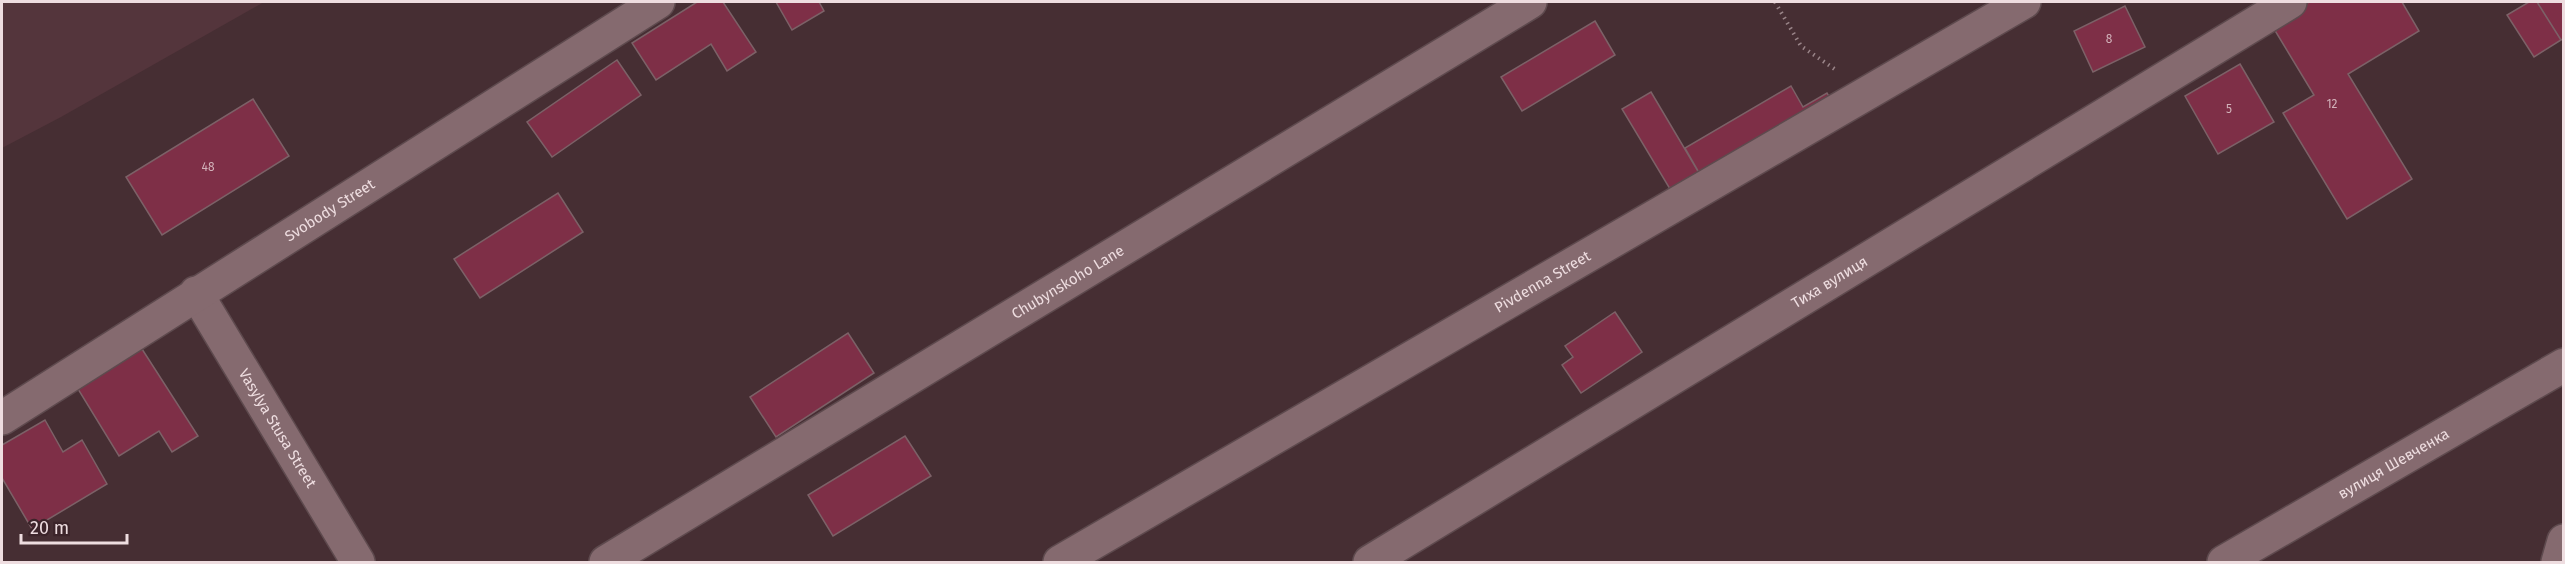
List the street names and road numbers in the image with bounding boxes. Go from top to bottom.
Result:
street label: Svobody Street [281,175,378,245]
street label: Chubynskoho Lane [1008,241,1127,323]
street label: Pivdenna Street [1491,247,1594,317]
street label: Тиха вулиця [1788,252,1871,312]
street label: Vasylya Stusa Street [235,366,320,492]
street label: вулиця Шевченка [2335,424,2452,503]

